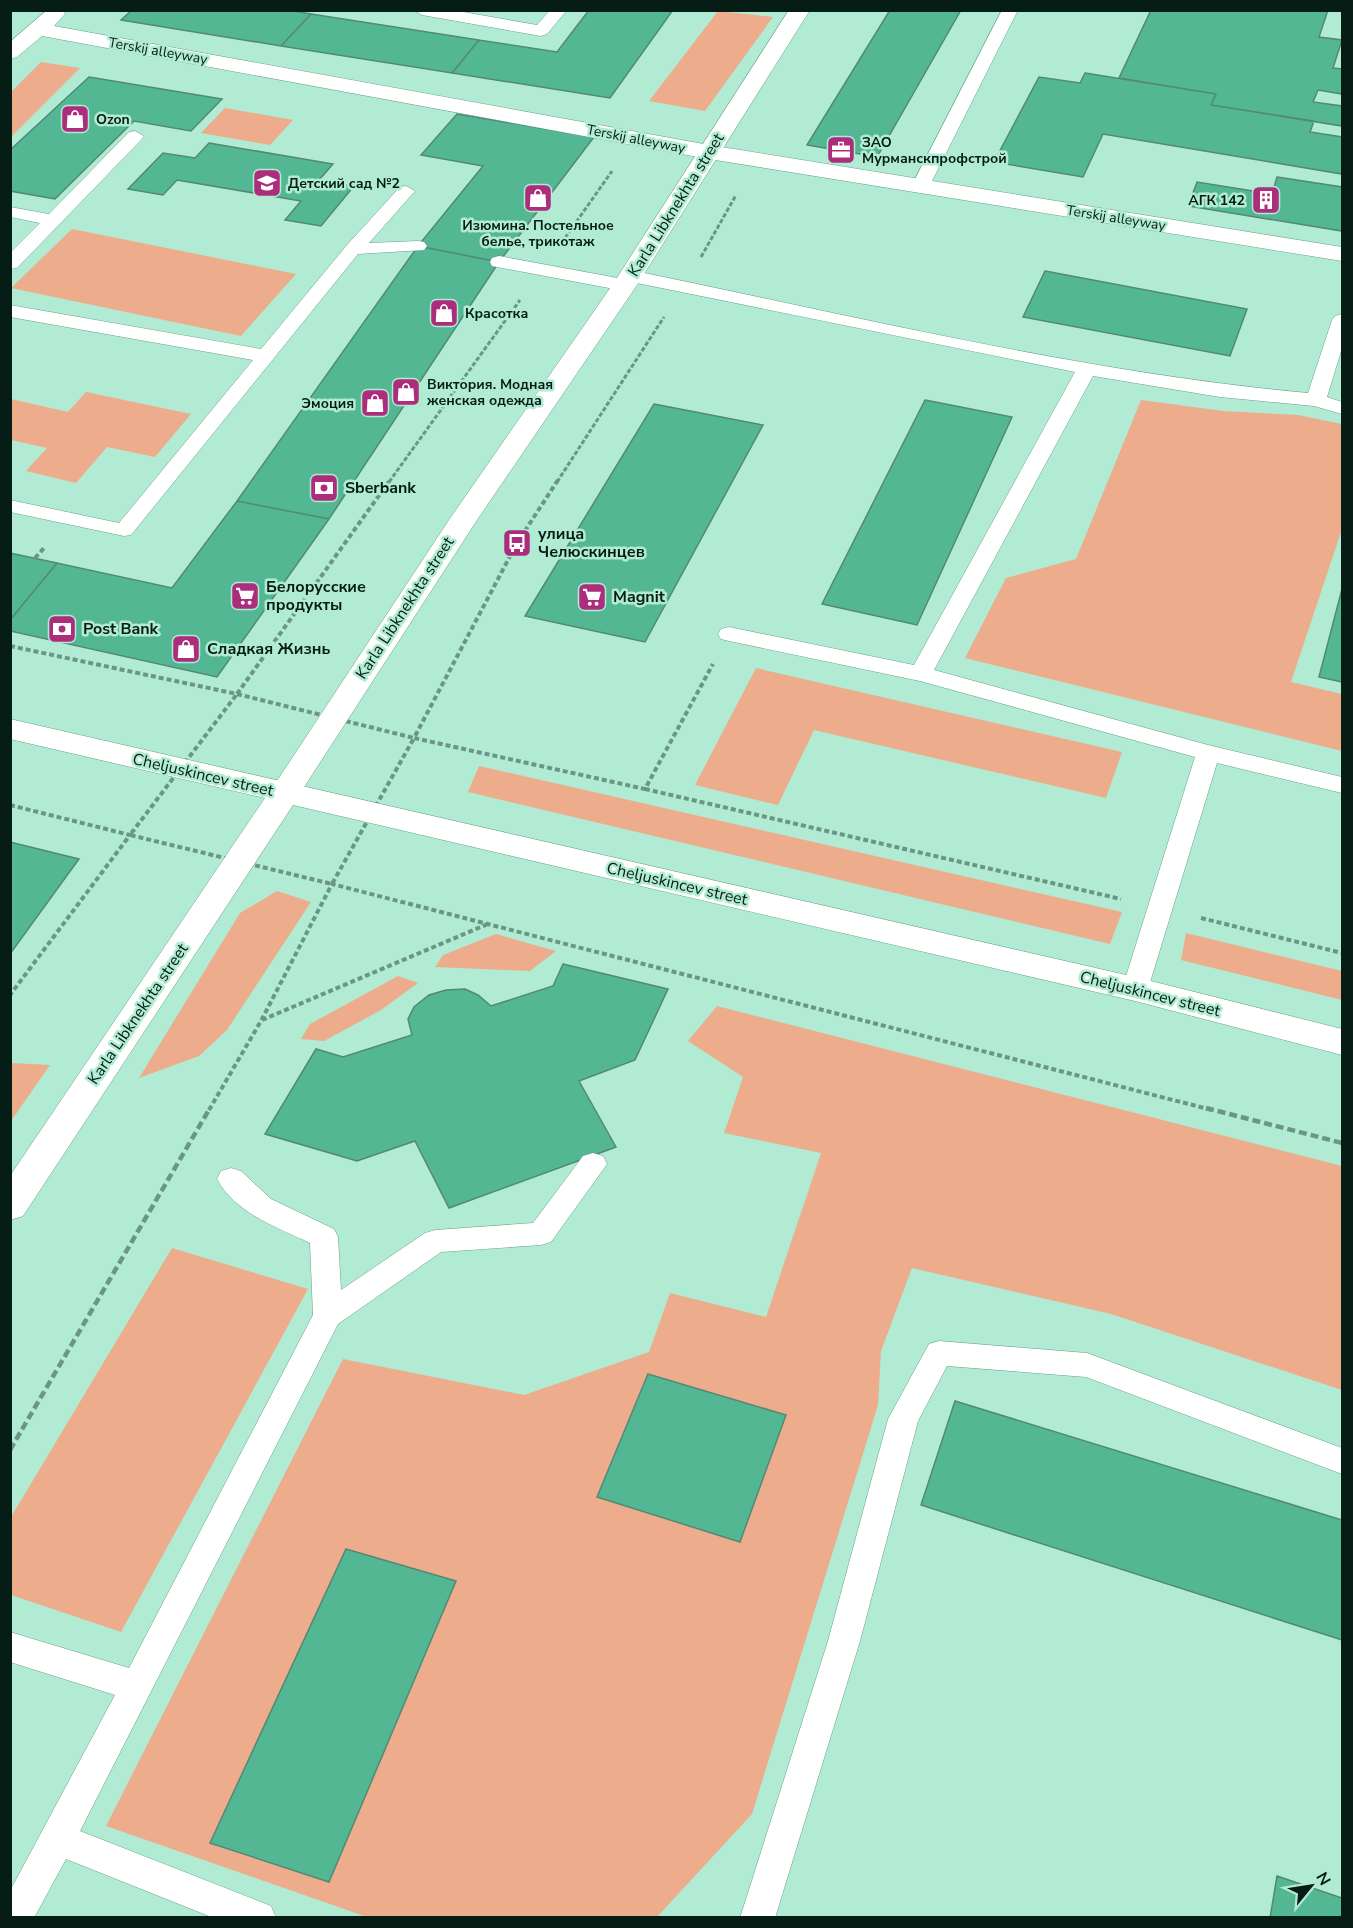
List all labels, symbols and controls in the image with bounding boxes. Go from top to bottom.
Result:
street label: Terskij alleyway [107,33,210,69]
shop icon: Ozon [59,103,91,135]
place label: Ozon [96,110,130,129]
street label: Terskij alleyway [585,120,688,158]
street label: Karla Libknekhta street [623,129,729,281]
place label: ЗАО Мурманскпрофстрой [862,133,1007,168]
office icon: ЗАО Мурманскпрофстрой [825,134,857,166]
school or university icon: Детский сад №2 [251,167,283,199]
place label: Детский сад №2 [288,174,400,193]
shop icon: Изюмина. Постельное белье, трикотаж [522,182,554,214]
building icon: АГК 142 [1250,184,1282,216]
place label: АГК 142 [1188,191,1245,210]
street label: Terskij alleyway [1065,201,1168,235]
place label: Изюмина. Постельное белье, трикотаж [462,216,614,251]
shop icon: Красотка [428,297,460,329]
place label: Красотка [465,304,528,323]
place label: Виктория. Модная женская одежда [426,375,553,410]
shop icon: Виктория. Модная женская одежда [390,376,422,408]
shop icon: Эмоция [359,387,391,419]
place label: Эмоция [302,394,354,413]
bank icon: Sberbank [308,472,340,504]
place label: Sberbank [345,477,416,499]
place label: улица Челюскинцев [538,523,645,563]
bus stop icon: улица Челюскинцев [501,527,533,559]
street label: Karla Libknekhta street [351,532,460,683]
place label: Белорусские продукты [266,576,366,616]
supermarket icon: Белорусские продукты [229,580,261,612]
supermarket icon: Magnit [576,581,608,613]
place label: Magnit [613,586,666,608]
bank icon: Post Bank [46,613,78,645]
place label: Post Bank [83,618,159,640]
shop icon: Сладкая Жизнь [170,633,202,665]
place label: Сладкая Жизнь [207,638,330,660]
street label: Cheljuskincev street [130,748,276,802]
street label: Cheljuskincev street [604,857,750,911]
street label: Karla Libknekhta street [83,939,194,1089]
street label: Cheljuskincev street [1078,966,1223,1022]
north arrow [1281,1856,1341,1916]
text: N [1311,1868,1336,1890]

